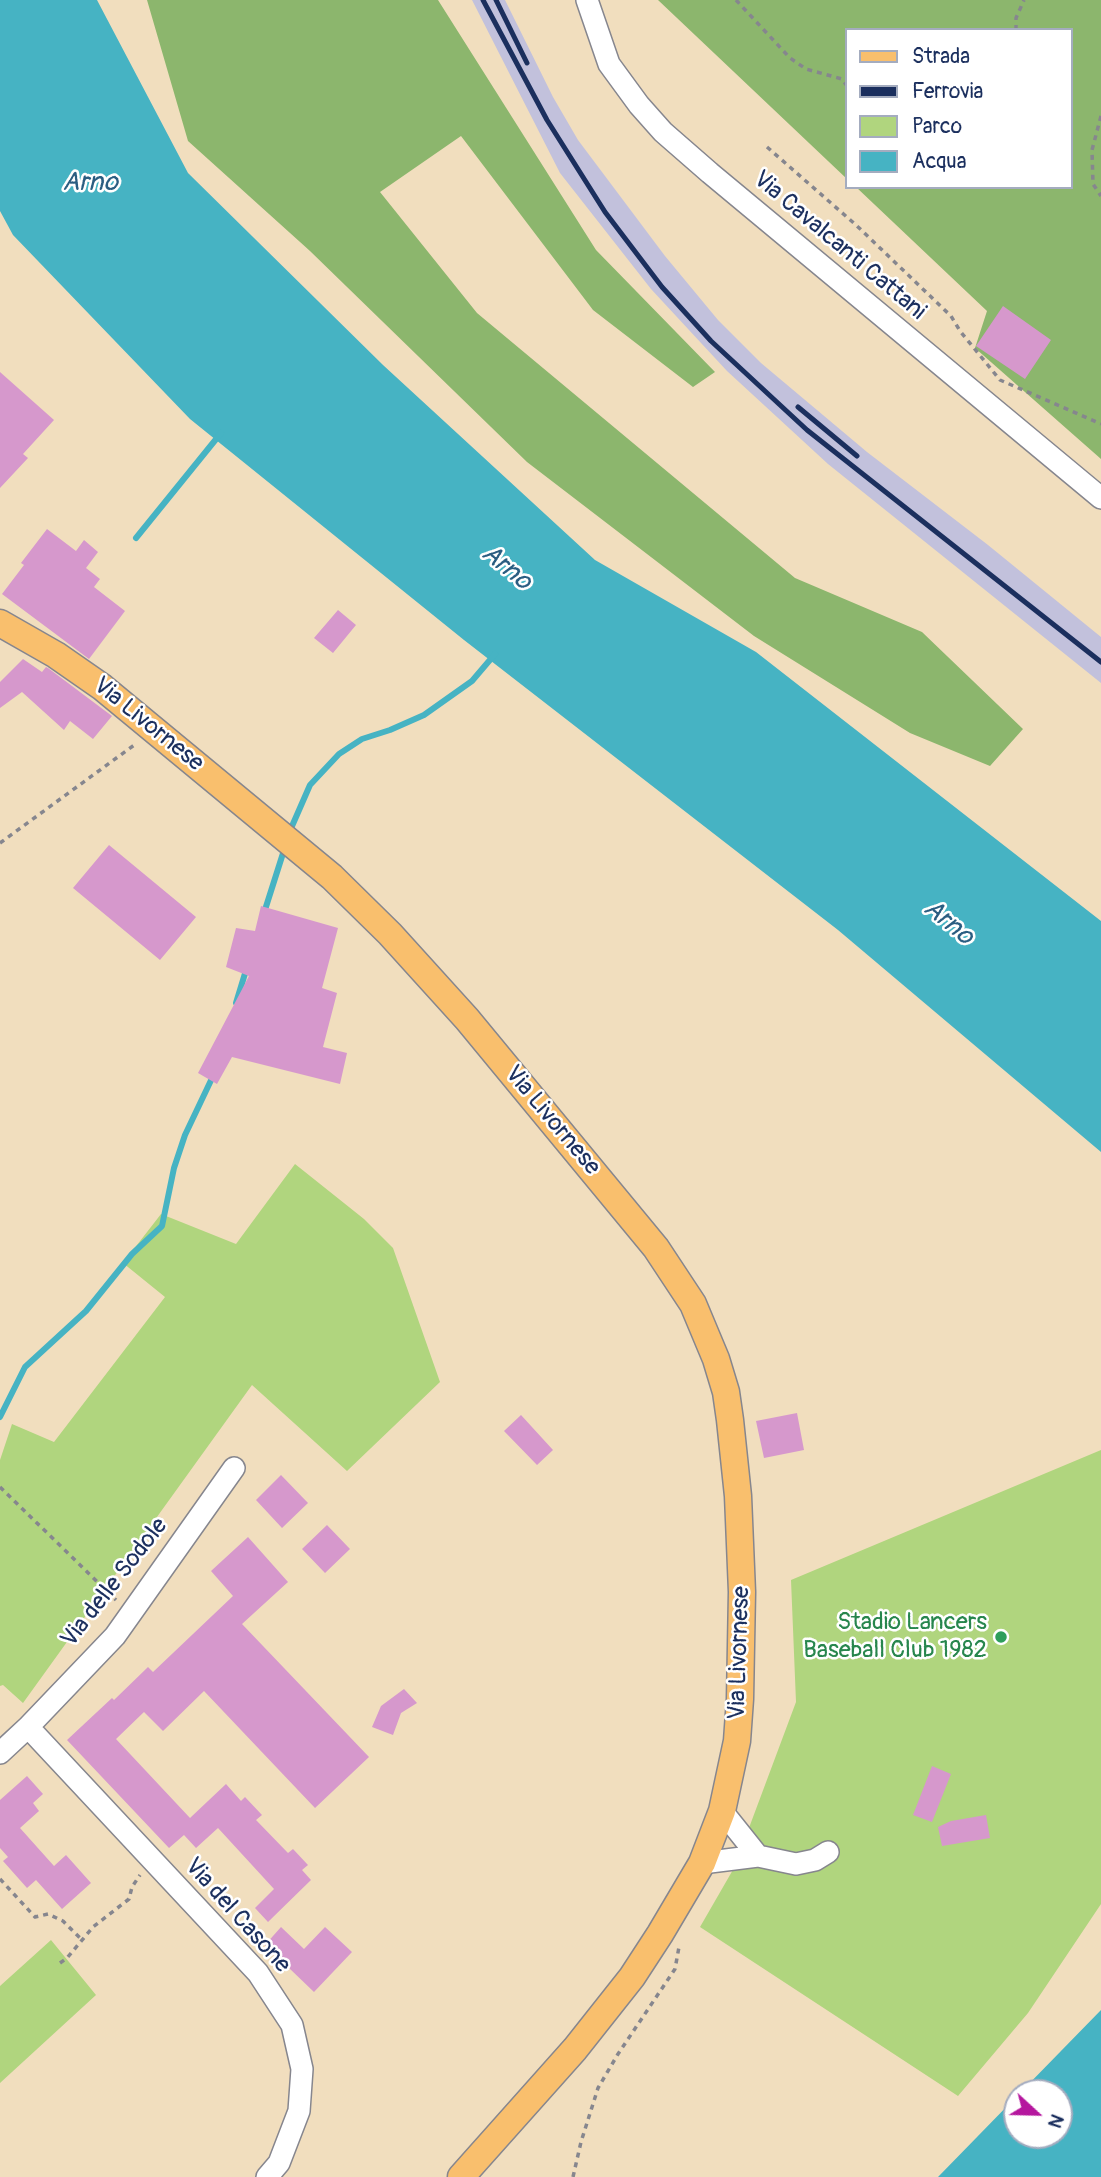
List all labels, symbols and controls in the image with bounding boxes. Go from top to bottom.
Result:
legend [846,28,1073,189]
text: Strada [912,43,970,70]
text: Ferrovia [912,78,983,105]
text: Parco [912,113,962,140]
text: Acqua [912,148,966,175]
street label: Via Cavalcanti Cattani [747,165,931,327]
water label: Arno [62,167,118,199]
water label: Arno [475,538,537,598]
street label: Via Livornese [87,672,209,778]
water label: Arno [917,893,979,953]
street label: Via Livornese [498,1061,606,1181]
street label: Via delle Sodole [56,1513,174,1653]
street label: Via Livornese [723,1586,757,1720]
place label: Stadio Lancers Baseball Club 1982 [803,1609,987,1665]
marker: Stadio Lancers Baseball Club 1982 [993,1629,1009,1645]
street label: Via del Casone [178,1853,296,1979]
north arrow [1003,2079,1073,2149]
text: N [1042,2111,1069,2132]

